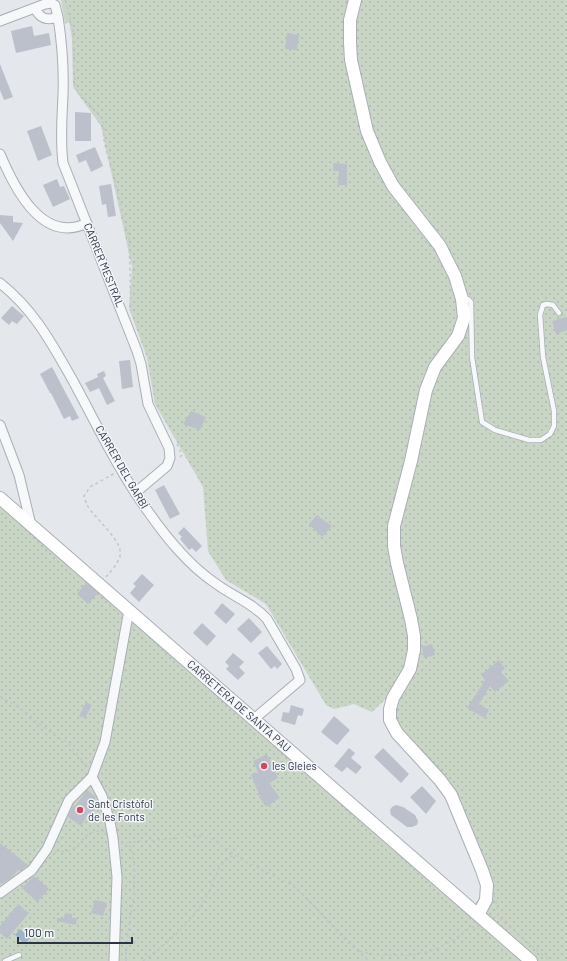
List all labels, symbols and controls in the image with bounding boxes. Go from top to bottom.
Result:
street label: CARRER MESTRAL [82,221,127,309]
street label: CARRER DEL GARBÍ [93,423,152,511]
street label: CARRETERA DE SANTA PAU [185,657,294,754]
place label: les Gleies [272,759,317,772]
marker: les Gleies [259,761,269,771]
place label: Sant Cristòfol de les Fonts [88,797,153,823]
marker: Sant Cristòfol de les Fonts [75,805,85,815]
scale bar [18,919,132,945]
text: 100 m [24,925,54,939]

